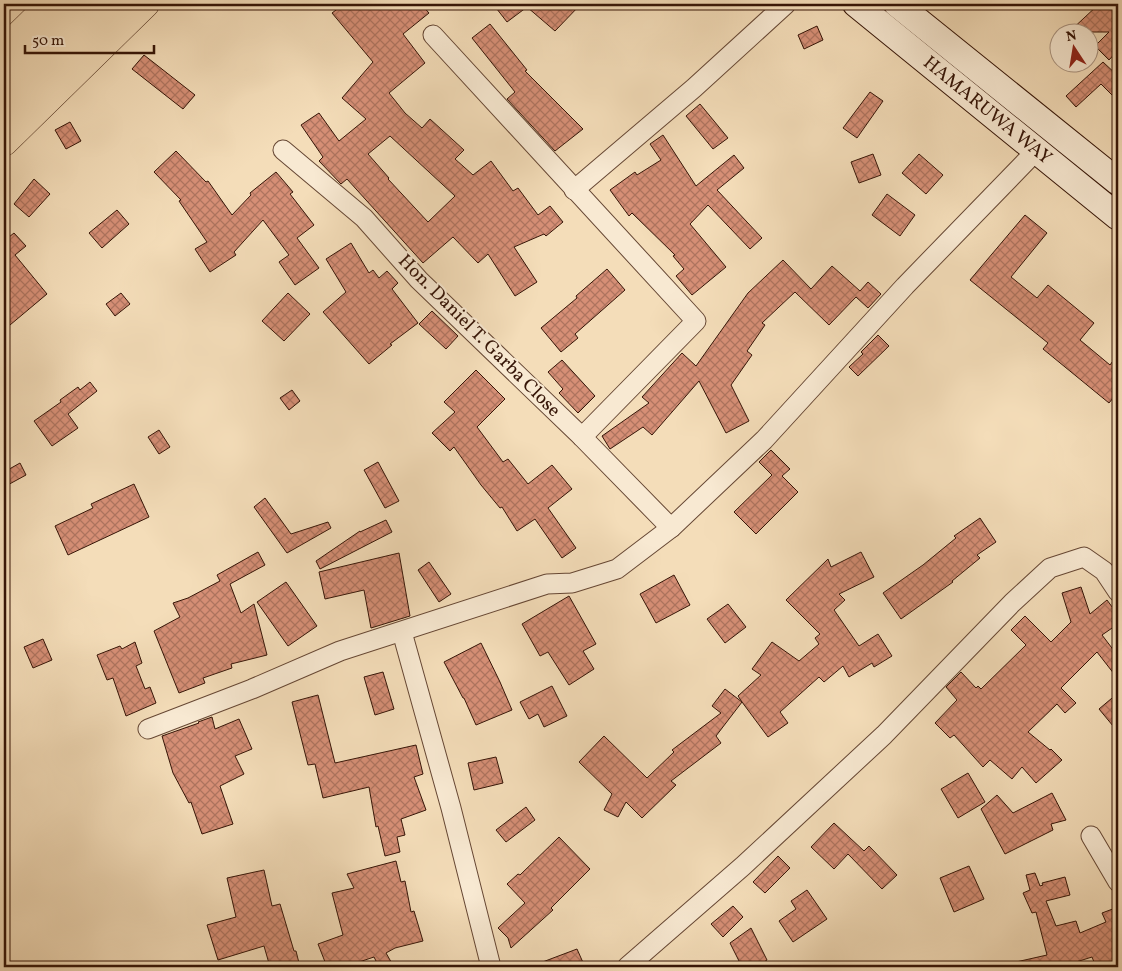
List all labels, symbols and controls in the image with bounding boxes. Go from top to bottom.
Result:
scale bar [25,22,154,54]
north arrow [1050,22,1100,72]
text: N [1065,26,1079,47]
text: 50 m [32,31,64,52]
street label: HAMARUWA WAY [917,50,1057,171]
street label: Hon. Daniel T. Garba Close [392,249,566,423]

